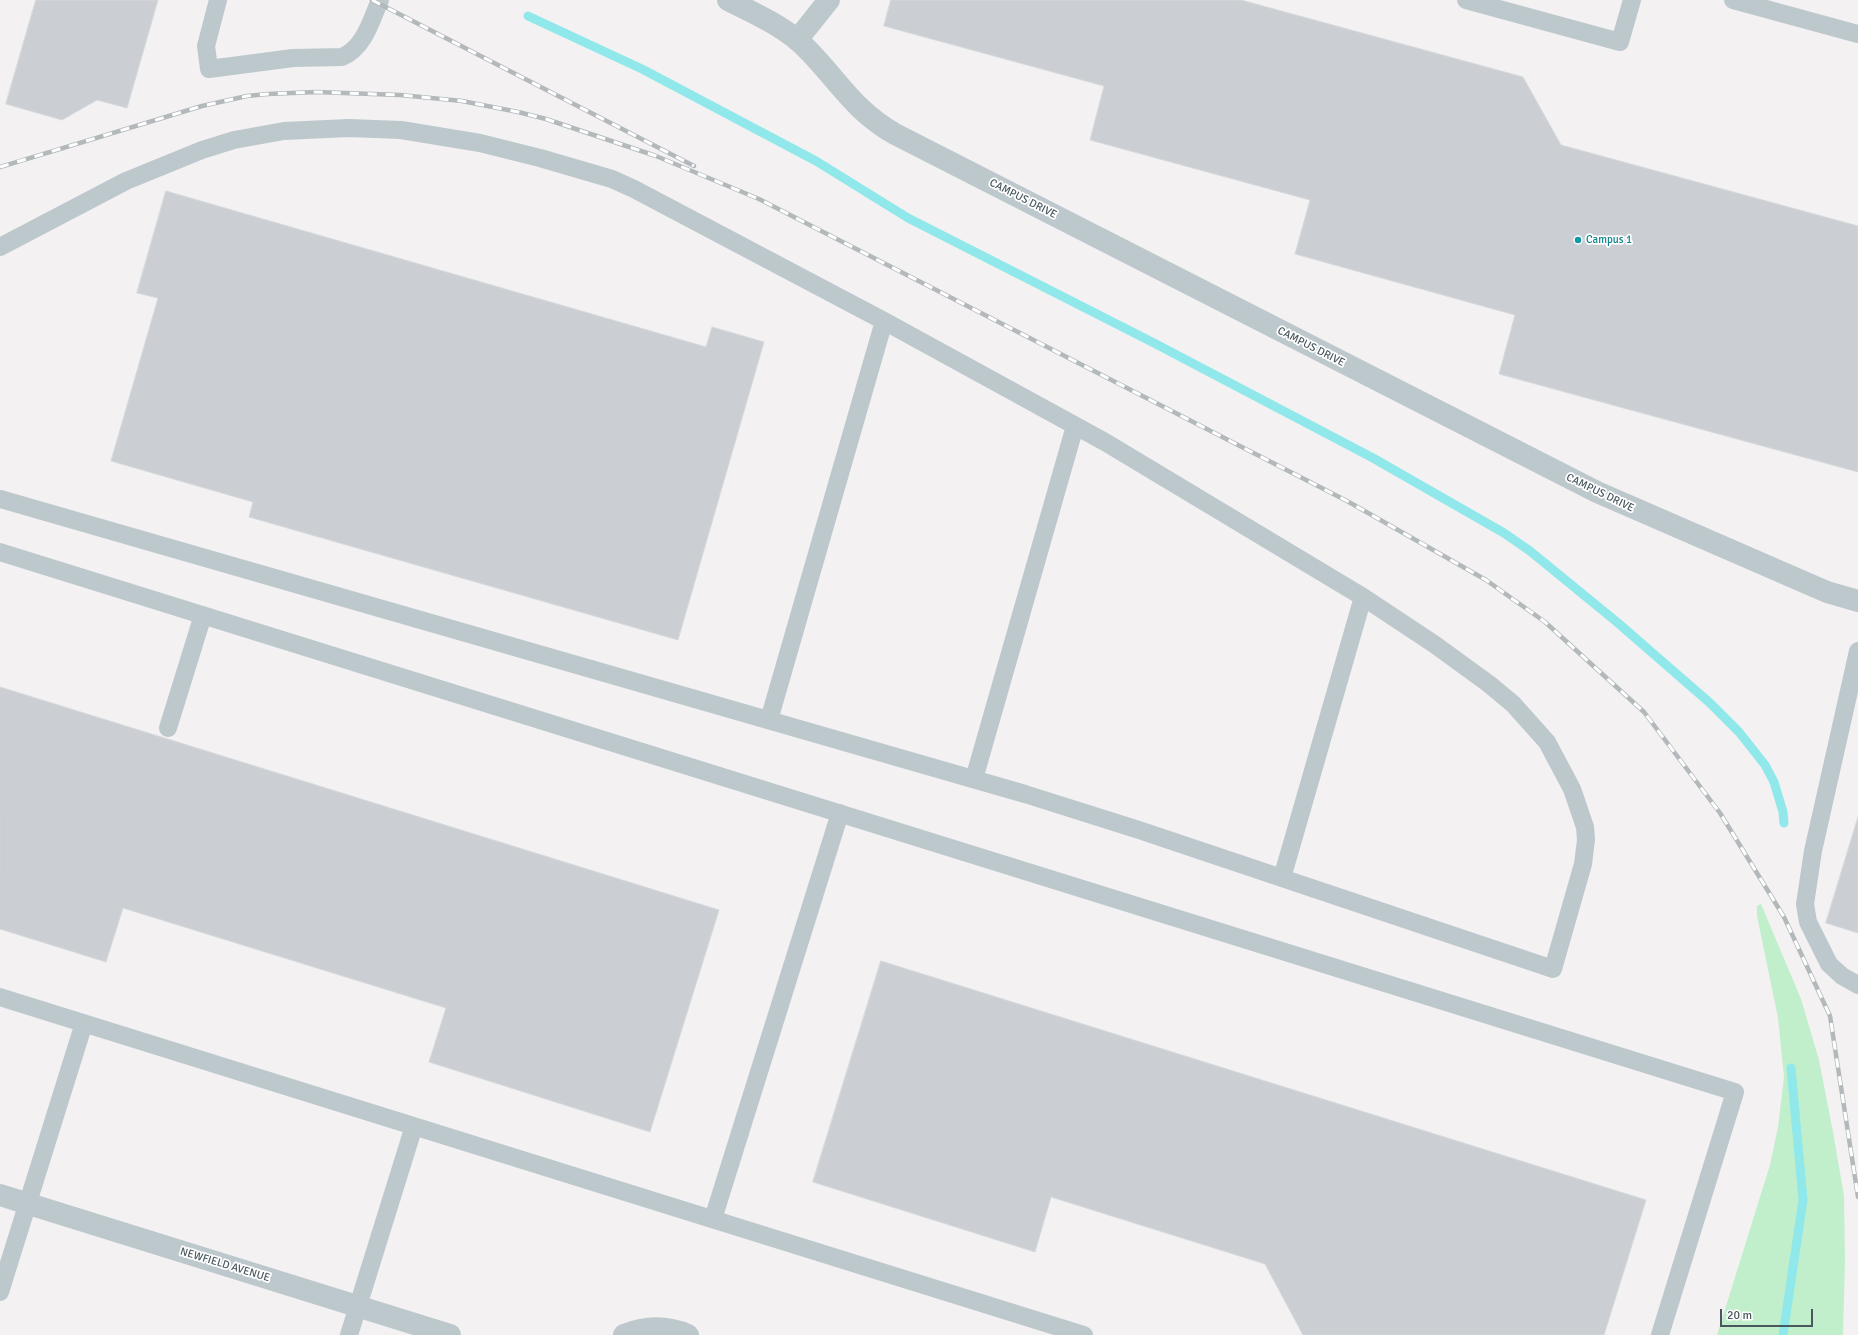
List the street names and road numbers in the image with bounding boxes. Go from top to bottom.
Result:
street label: CAMPUS DRIVE [987,176,1059,222]
street label: CAMPUS DRIVE [1275,324,1347,370]
street label: CAMPUS DRIVE [1564,471,1636,515]
street label: NEWFIELD AVENUE [179,1245,271,1285]

